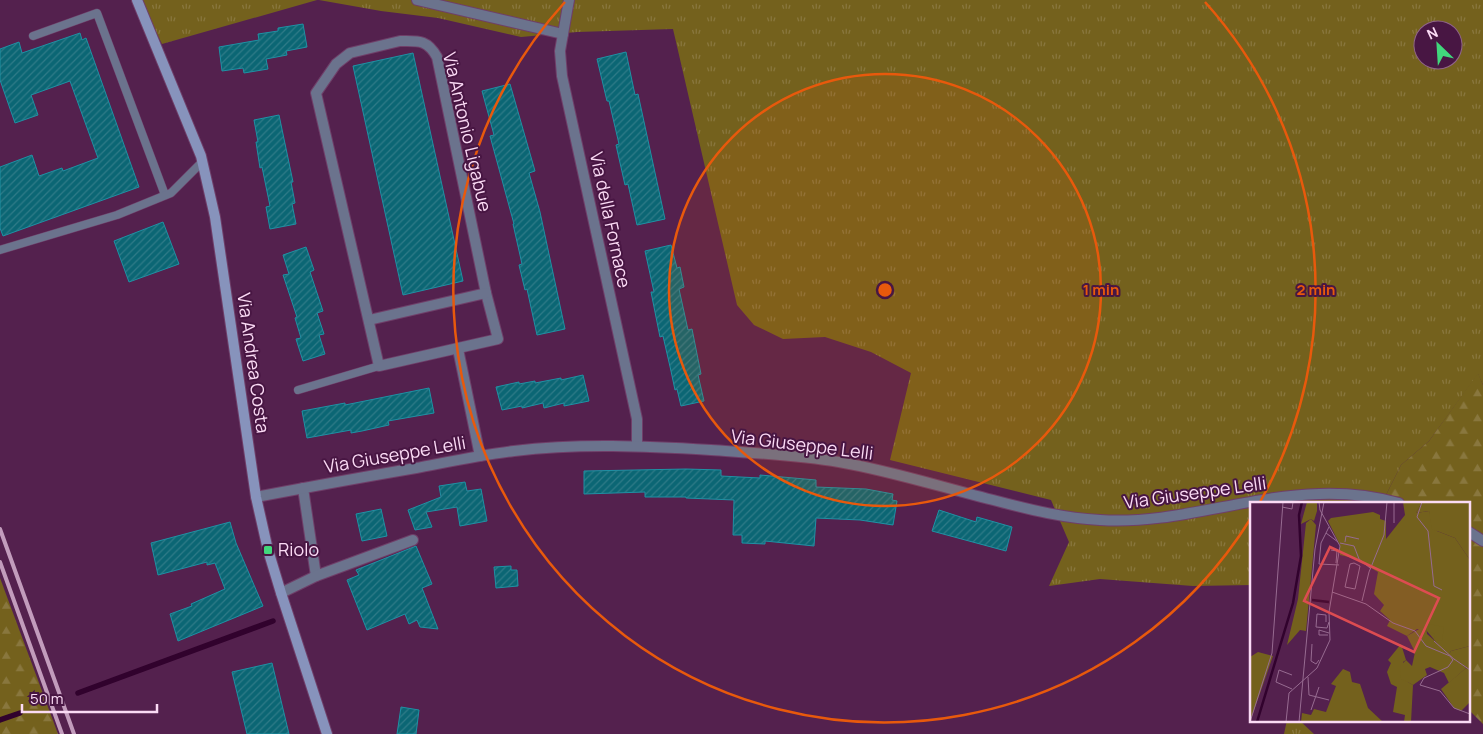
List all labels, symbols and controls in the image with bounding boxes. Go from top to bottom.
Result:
north arrow [1413,20,1463,70]
text: N [1424,22,1441,44]
street label: Via Antonio Ligabue [438,50,498,214]
street label: Via della Fornace [585,150,637,290]
text: 1 min [1083,279,1119,300]
text: 2 min [1296,279,1336,300]
centre of rings [876,281,894,299]
street label: Via Andrea Costa [232,291,276,435]
street label: Via Giuseppe Lelli [730,423,875,465]
street label: Via Giuseppe Lelli [322,430,468,478]
street label: Via Giuseppe Lelli [1122,470,1268,514]
inset map [1250,502,1470,722]
place label: Riolo [278,537,319,561]
marker: Riolo [262,544,274,556]
scale bar [22,682,158,714]
text: 50 m [30,688,64,709]

